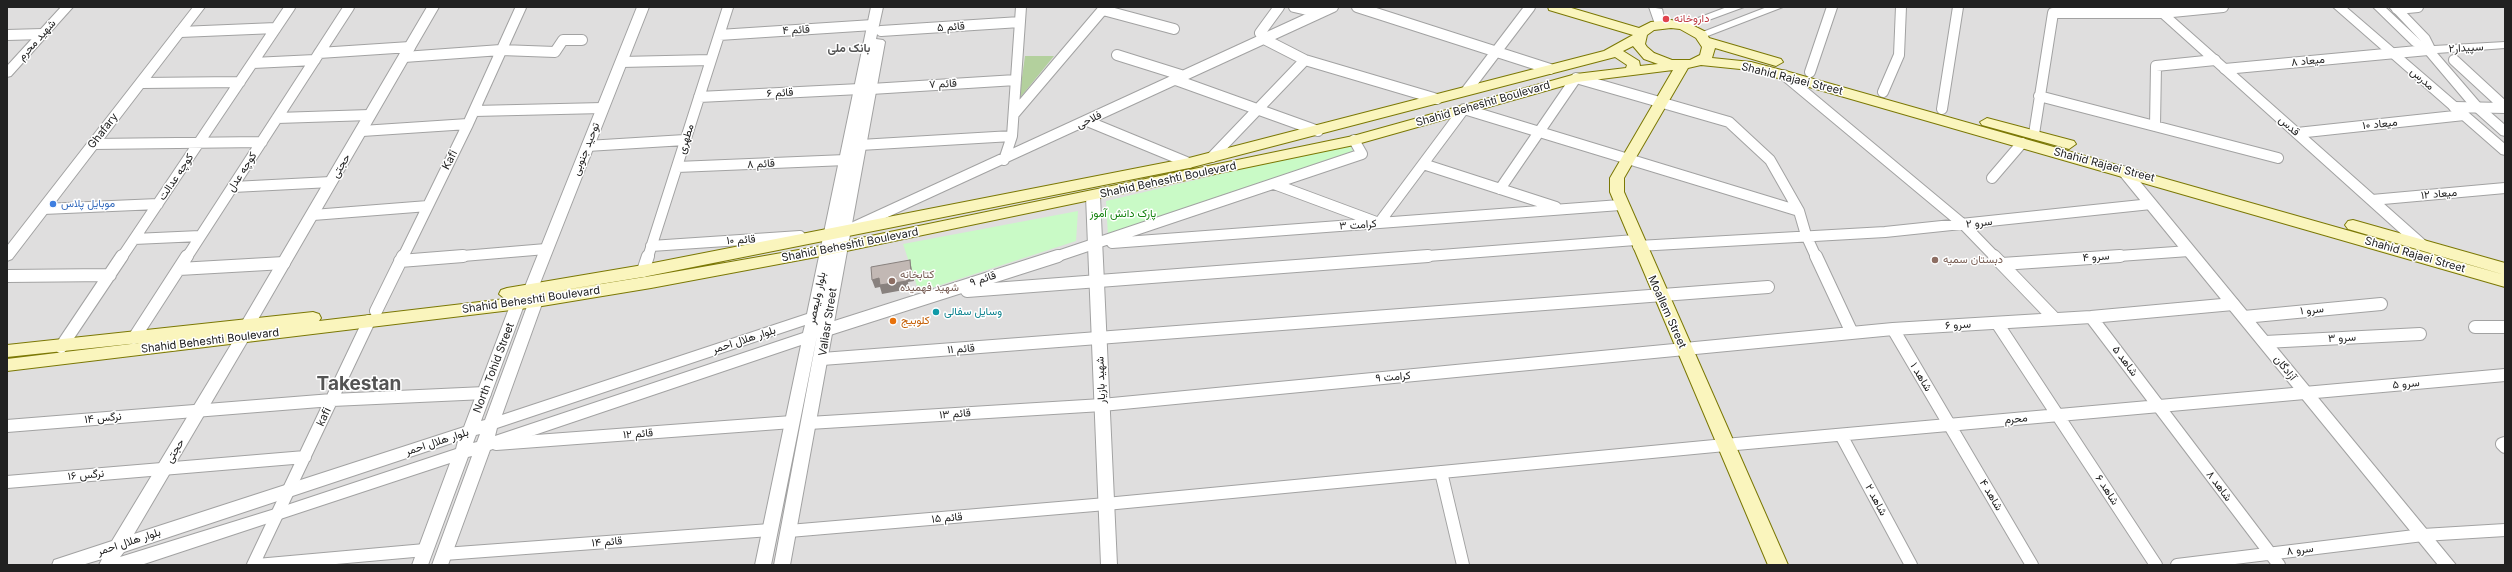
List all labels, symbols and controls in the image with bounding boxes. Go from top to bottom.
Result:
place label: داروخانه [1674,12,1709,26]
marker: داروخانه [1661,14,1671,24]
street label: شهید محرم [15,17,59,63]
street label: قائم ۵ [937,19,965,35]
street label: قائم ۴ [782,23,810,37]
street label: سپیدار۲ [2448,40,2484,56]
district label: بانک ملی [828,41,870,55]
street label: میعاد ۸ [2290,53,2326,69]
street label: Shahid Rajaei Street [1740,60,1844,98]
street label: مدرس [2407,65,2437,93]
street label: قائم ۷ [929,77,957,91]
street label: Shahid Beheshti Boulevard [1414,78,1552,130]
street label: قائم ۶ [766,86,794,100]
street label: فلاحی [1074,108,1104,132]
street label: Ghafary [85,111,121,151]
street label: قدس [2276,113,2302,139]
street label: میعاد ۱۰ [2362,116,2398,132]
street label: توحید جنوبی [569,121,603,177]
street label: مطهری [675,122,697,156]
street label: Shahid Rajaei Street [2052,145,2156,185]
street label: Kafi [440,148,460,172]
street label: کوچه عدل [224,150,260,194]
street label: کوچه عدالت [156,151,196,203]
street label: حجتی [329,151,353,181]
street label: قائم ۸ [747,157,775,171]
street label: Shahid Beheshti Boulevard [1099,159,1237,201]
street label: میعاد ۱۲ [2420,186,2458,202]
place label: موبایل پلاس [61,197,115,211]
marker: موبایل پلاس [48,199,58,209]
park label: پارک دانش آموز [1090,207,1156,221]
street label: سرو ۲ [1965,215,1993,231]
street label: کرامت ۳ [1339,217,1377,233]
street label: Shahid Beheshti Boulevard [780,225,920,265]
street label: قائم ۱۰ [726,232,756,248]
street label: Shahid Rajaei Street [2363,234,2467,276]
street label: سرو ۴ [2082,249,2110,265]
place label: دبستان سمیه [1943,253,2003,267]
marker: دبستان سمیه [1930,255,1940,265]
place label: کتابخانه شهید فهمیده [900,268,959,294]
street label: قائم ۹ [968,269,998,289]
street label: بلوار ولیعصر [805,271,829,325]
street label: Moallem Street [1645,274,1689,350]
marker: کتابخانه شهید فهمیده [887,276,897,286]
street label: Shahid Beheshti Boulevard [461,284,601,316]
street label: Valiasr Street [816,287,840,357]
street label: سرو ۱ [2299,302,2325,318]
place label: وسایل سفالی [944,305,1002,319]
marker: وسایل سفالی [931,307,941,317]
place label: کلوبیج [901,314,930,328]
marker: کلوبیج [888,316,898,326]
street label: سرو ۶ [1945,318,1971,332]
street label: North Tohid Street [471,321,517,415]
street label: بلوار هلال احمر [711,324,777,356]
street label: Shahid Beheshti Boulevard [140,326,280,356]
street label: سرو ۳ [2328,331,2356,345]
street label: قائم ۱۱ [947,341,975,357]
street label: شاهد ۵ [2109,343,2141,379]
street label: آزادگان [2271,353,2299,383]
street label: شهید بازیار [1094,356,1108,404]
street label: شاهد ۱ [1907,360,1935,394]
street label: کرامت ۹ [1375,369,1411,385]
district label: Takestan [317,373,401,395]
street label: سرو ۵ [2392,376,2420,392]
street label: kafi [314,406,334,428]
street label: قائم ۱۳ [939,406,971,422]
street label: نرگس ۱۴ [84,410,122,426]
street label: محرم [2004,411,2028,427]
street label: بلوار هلال احمر [404,426,470,458]
street label: قائم ۱۲ [622,426,654,442]
street label: حجتی [163,436,187,466]
street label: نرگس ۱۶ [67,467,105,483]
street label: شاهد ۸ [2203,468,2235,504]
street label: شاهد ۶ [2092,472,2122,508]
street label: شاهد ۴ [1976,477,2006,513]
street label: شاهد ۲ [1862,482,1890,518]
street label: قائم ۱۵ [931,510,963,526]
street label: بلوار هلال احمر [96,526,162,558]
street label: قائم ۱۴ [591,534,623,550]
street label: سرو ۸ [2286,542,2314,558]

